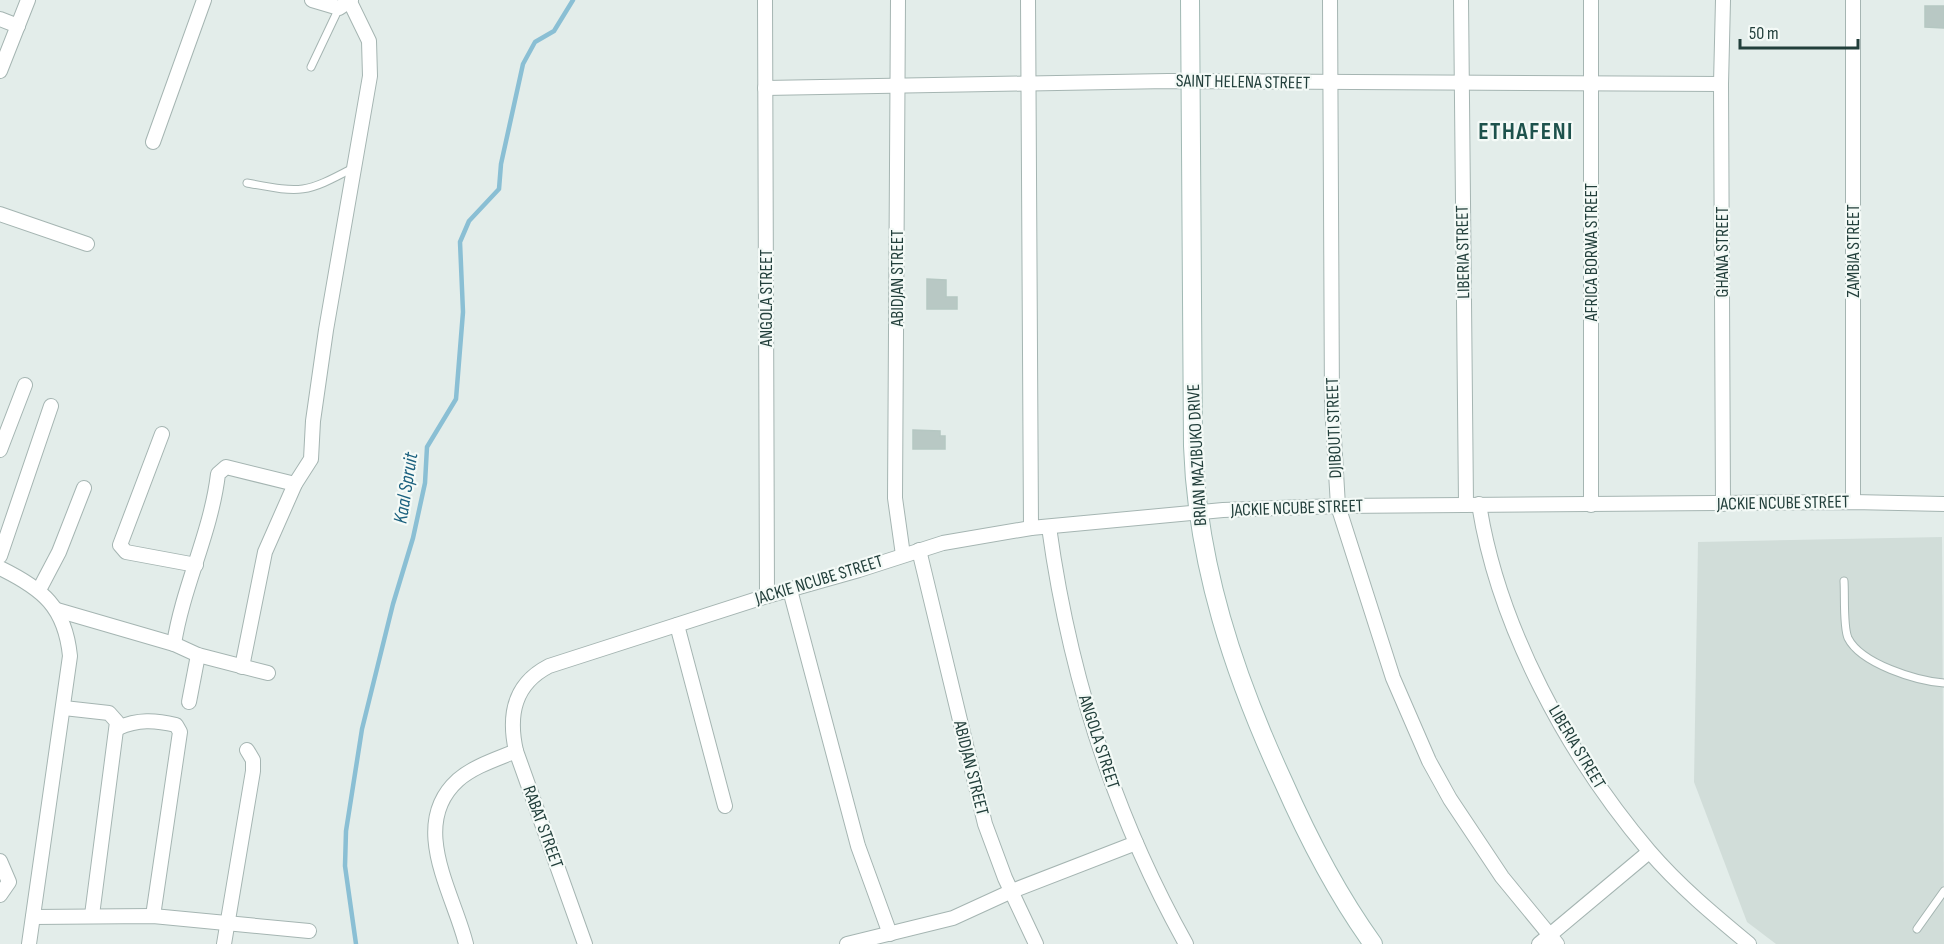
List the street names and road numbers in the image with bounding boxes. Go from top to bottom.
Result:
street label: SAINT HELENA STREET [1176,70,1310,94]
street label: AFRICA BORWA STREET [1581,183,1602,322]
street label: ZAMBIA STREET [1843,204,1864,298]
street label: LIBERIA STREET [1452,205,1474,299]
street label: GHANA STREET [1712,207,1733,297]
street label: ABIDJAN STREET [887,229,908,328]
street label: ANGOLA STREET [756,249,777,348]
street label: DJIBOUTI STREET [1322,377,1346,479]
street label: BRIAN MAZIBUKO DRIVE [1183,383,1211,527]
street label: JACKIE NCUBE STREET [1716,491,1849,515]
street label: JACKIE NCUBE STREET [1229,495,1364,521]
street label: JACKIE NCUBE STREET [752,551,885,610]
street label: ANGOLA STREET [1074,691,1124,792]
street label: LIBERIA STREET [1544,701,1610,793]
street label: ABIDJAN STREET [949,717,993,818]
street label: RABAT STREET [518,783,568,871]

